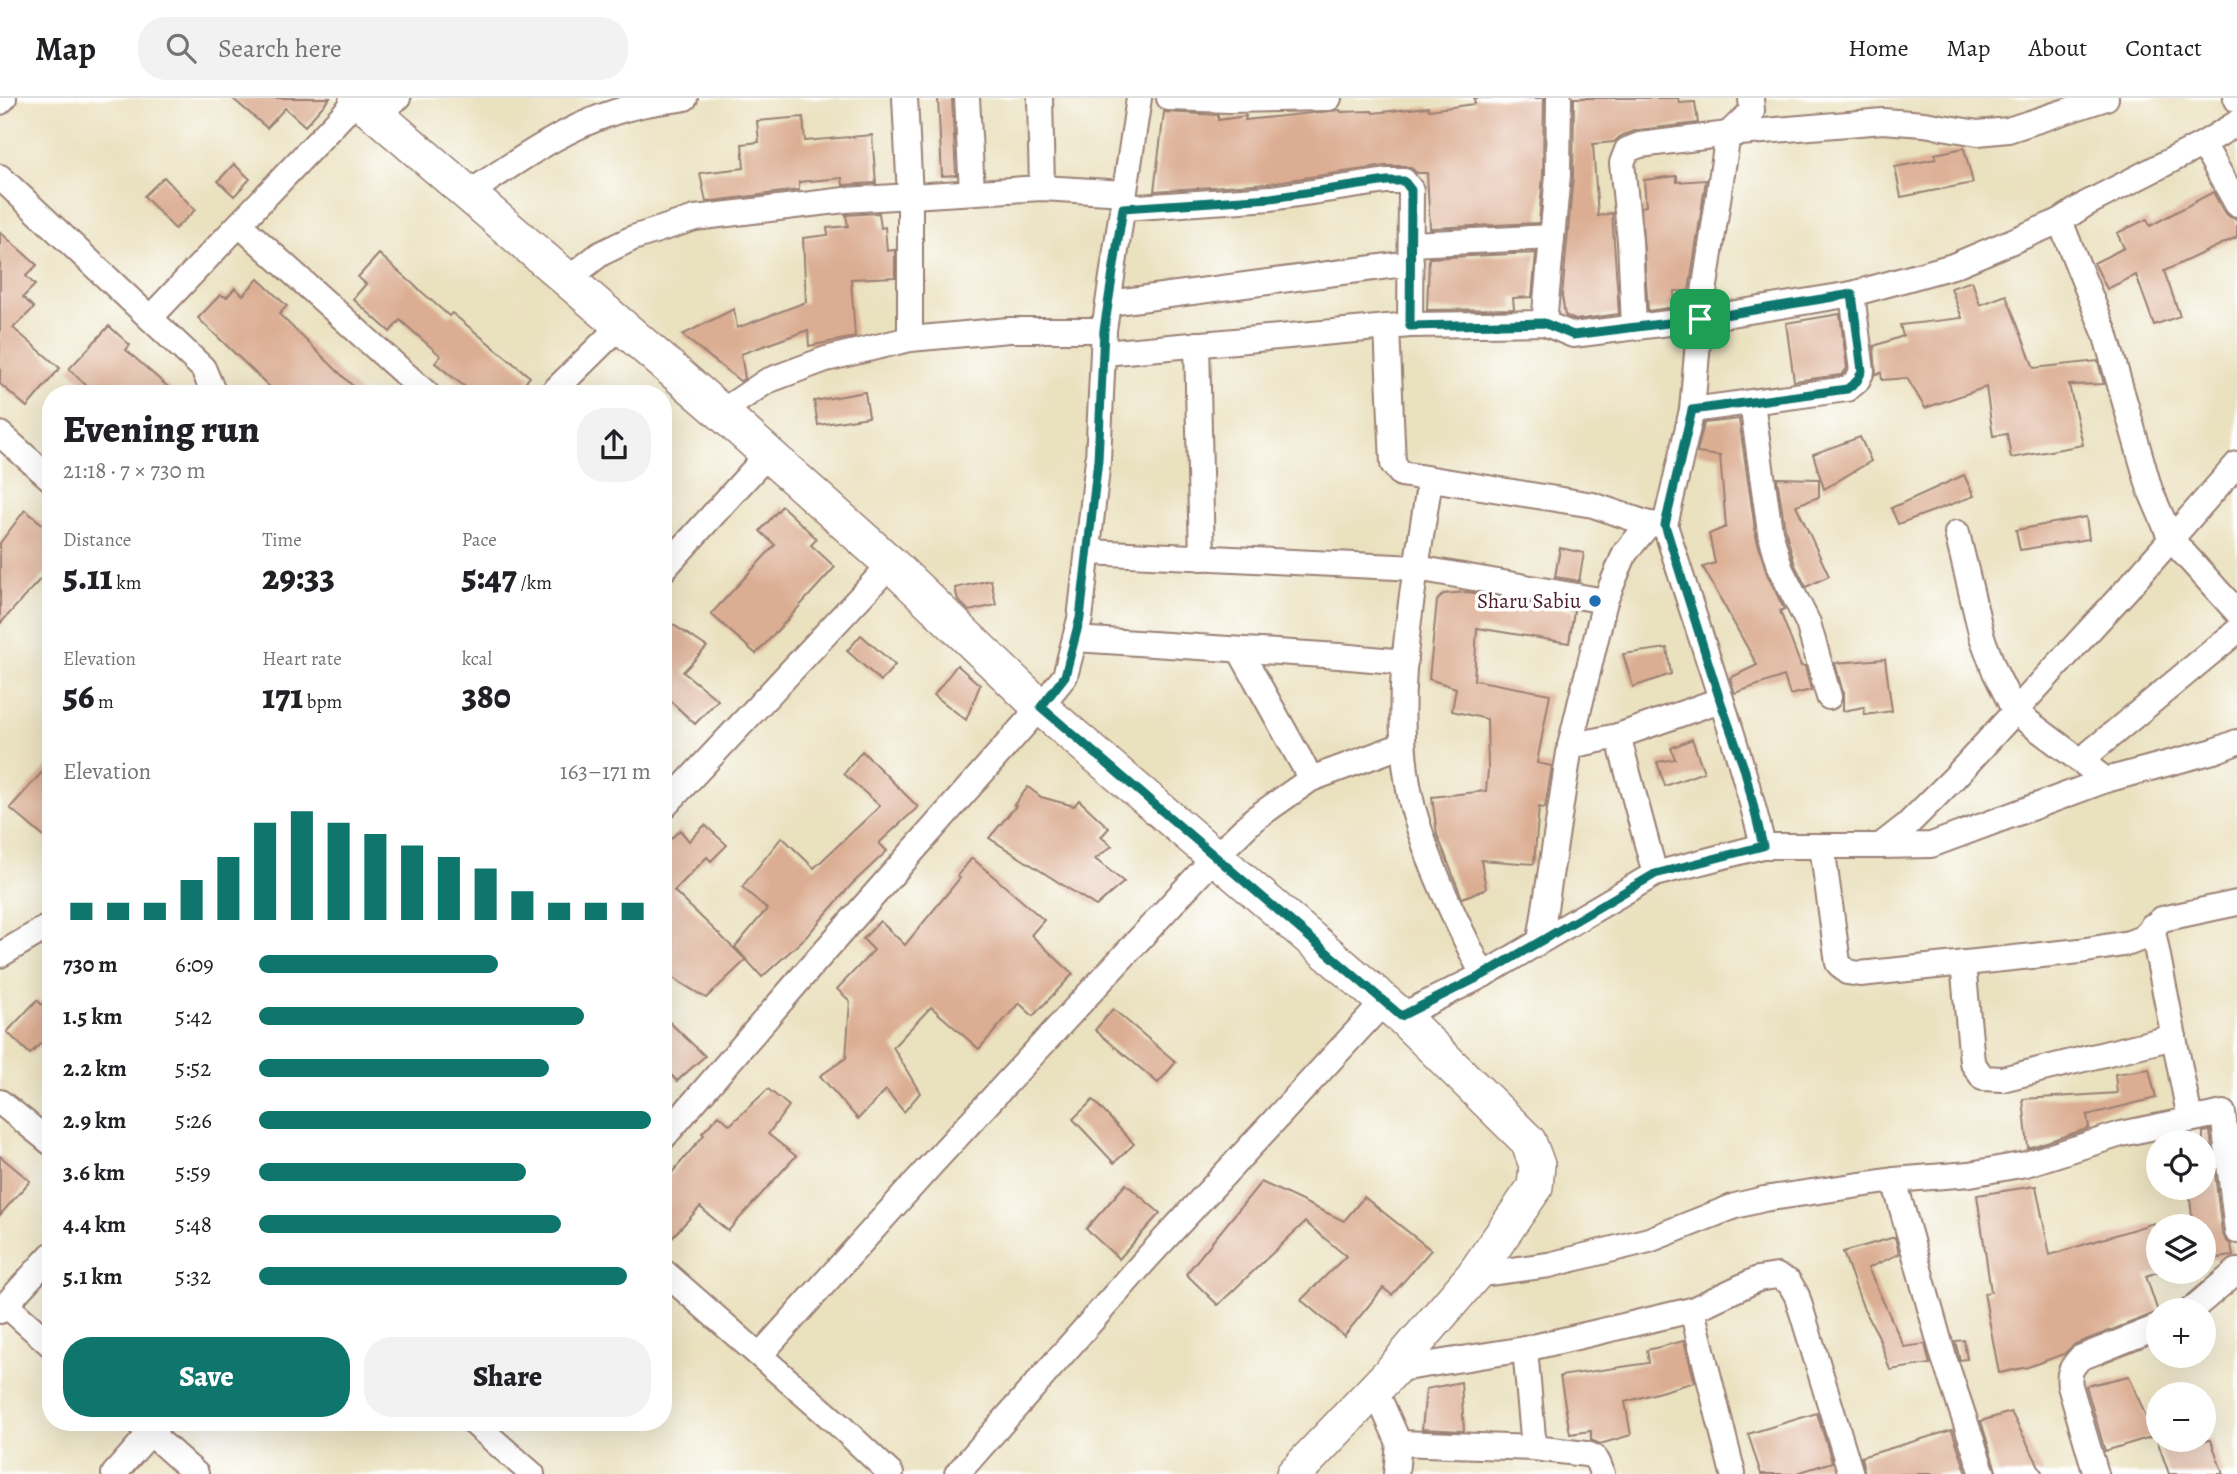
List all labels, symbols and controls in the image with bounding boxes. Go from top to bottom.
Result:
search box [138,17,628,80]
text: Map [35,26,96,71]
icon: search [162,29,200,67]
text: Search here [218,31,342,66]
text: Home [1848,32,1909,64]
text: Map [1947,32,1991,64]
text: About [2029,32,2087,64]
text: Contact [2125,32,2202,64]
pin [1670,289,1730,349]
icon: arrive [1681,300,1719,338]
text: Evening run [63,403,260,455]
button: share [577,408,651,482]
text: 21:18 · 7 × 730 m [63,455,206,486]
text: Distance [63,527,131,553]
text: Time [262,527,302,553]
text: Pace [462,527,497,553]
text: 5.11 [63,553,113,601]
text: 29:33 [262,553,335,601]
text: 5:47 [462,553,517,601]
text: km [113,570,142,596]
text: /km [517,570,552,596]
place label: Sharu Sabiu [1477,587,1582,615]
marker: Sharu Sabiu [1587,593,1603,609]
text: Elevation [63,646,136,672]
text: Heart rate [262,646,342,672]
text: kcal [462,646,492,672]
text: 56 [63,672,94,720]
text: 171 [262,672,303,720]
text: 380 [462,672,511,720]
text: m [94,689,114,715]
text: bpm [303,689,342,715]
text: Elevation [63,756,151,787]
text: 163–171 m [560,756,651,787]
text: 730 m [63,949,118,980]
text: 6:09 [175,949,214,980]
text: 1.5 km [63,1001,123,1032]
text: 5:42 [175,1001,212,1032]
text: 2.2 km [63,1053,127,1084]
text: 5:52 [175,1053,211,1084]
text: 2.9 km [63,1105,126,1136]
text: 5:26 [175,1105,212,1136]
map controls [2146,1130,2216,1452]
button: locate [2146,1130,2216,1200]
text: 3.6 km [63,1157,125,1188]
text: 5:59 [175,1157,211,1188]
text: 4.4 km [63,1209,126,1240]
text: 5:48 [175,1209,212,1240]
button: layers [2146,1214,2216,1284]
text: 5.1 km [63,1261,123,1292]
text: 5:32 [175,1261,211,1292]
button: + [2146,1298,2216,1368]
button: Save [63,1337,350,1417]
button: Share [364,1337,651,1417]
button: − [2146,1382,2216,1452]

